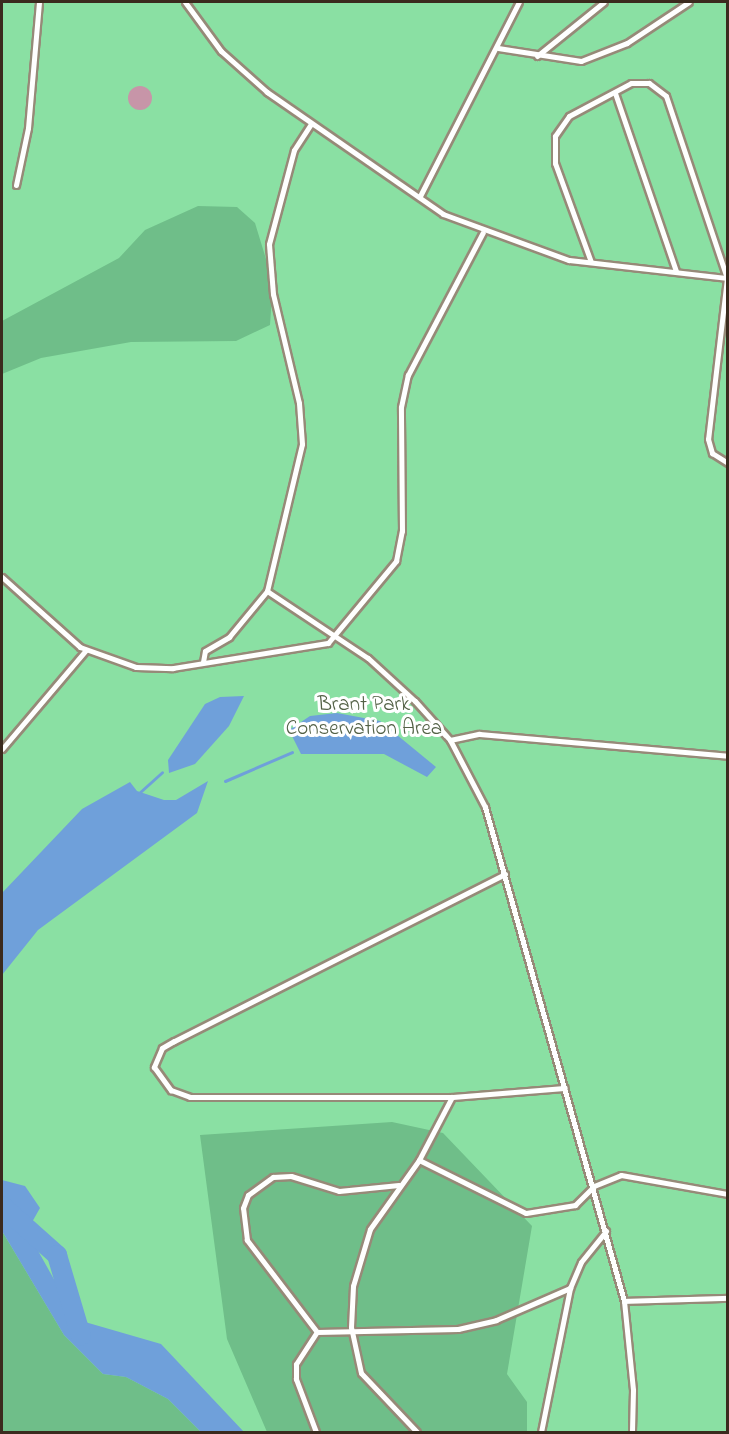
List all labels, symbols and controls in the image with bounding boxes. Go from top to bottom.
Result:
park label: Brant Park Conservation Area [286,692,442,742]

